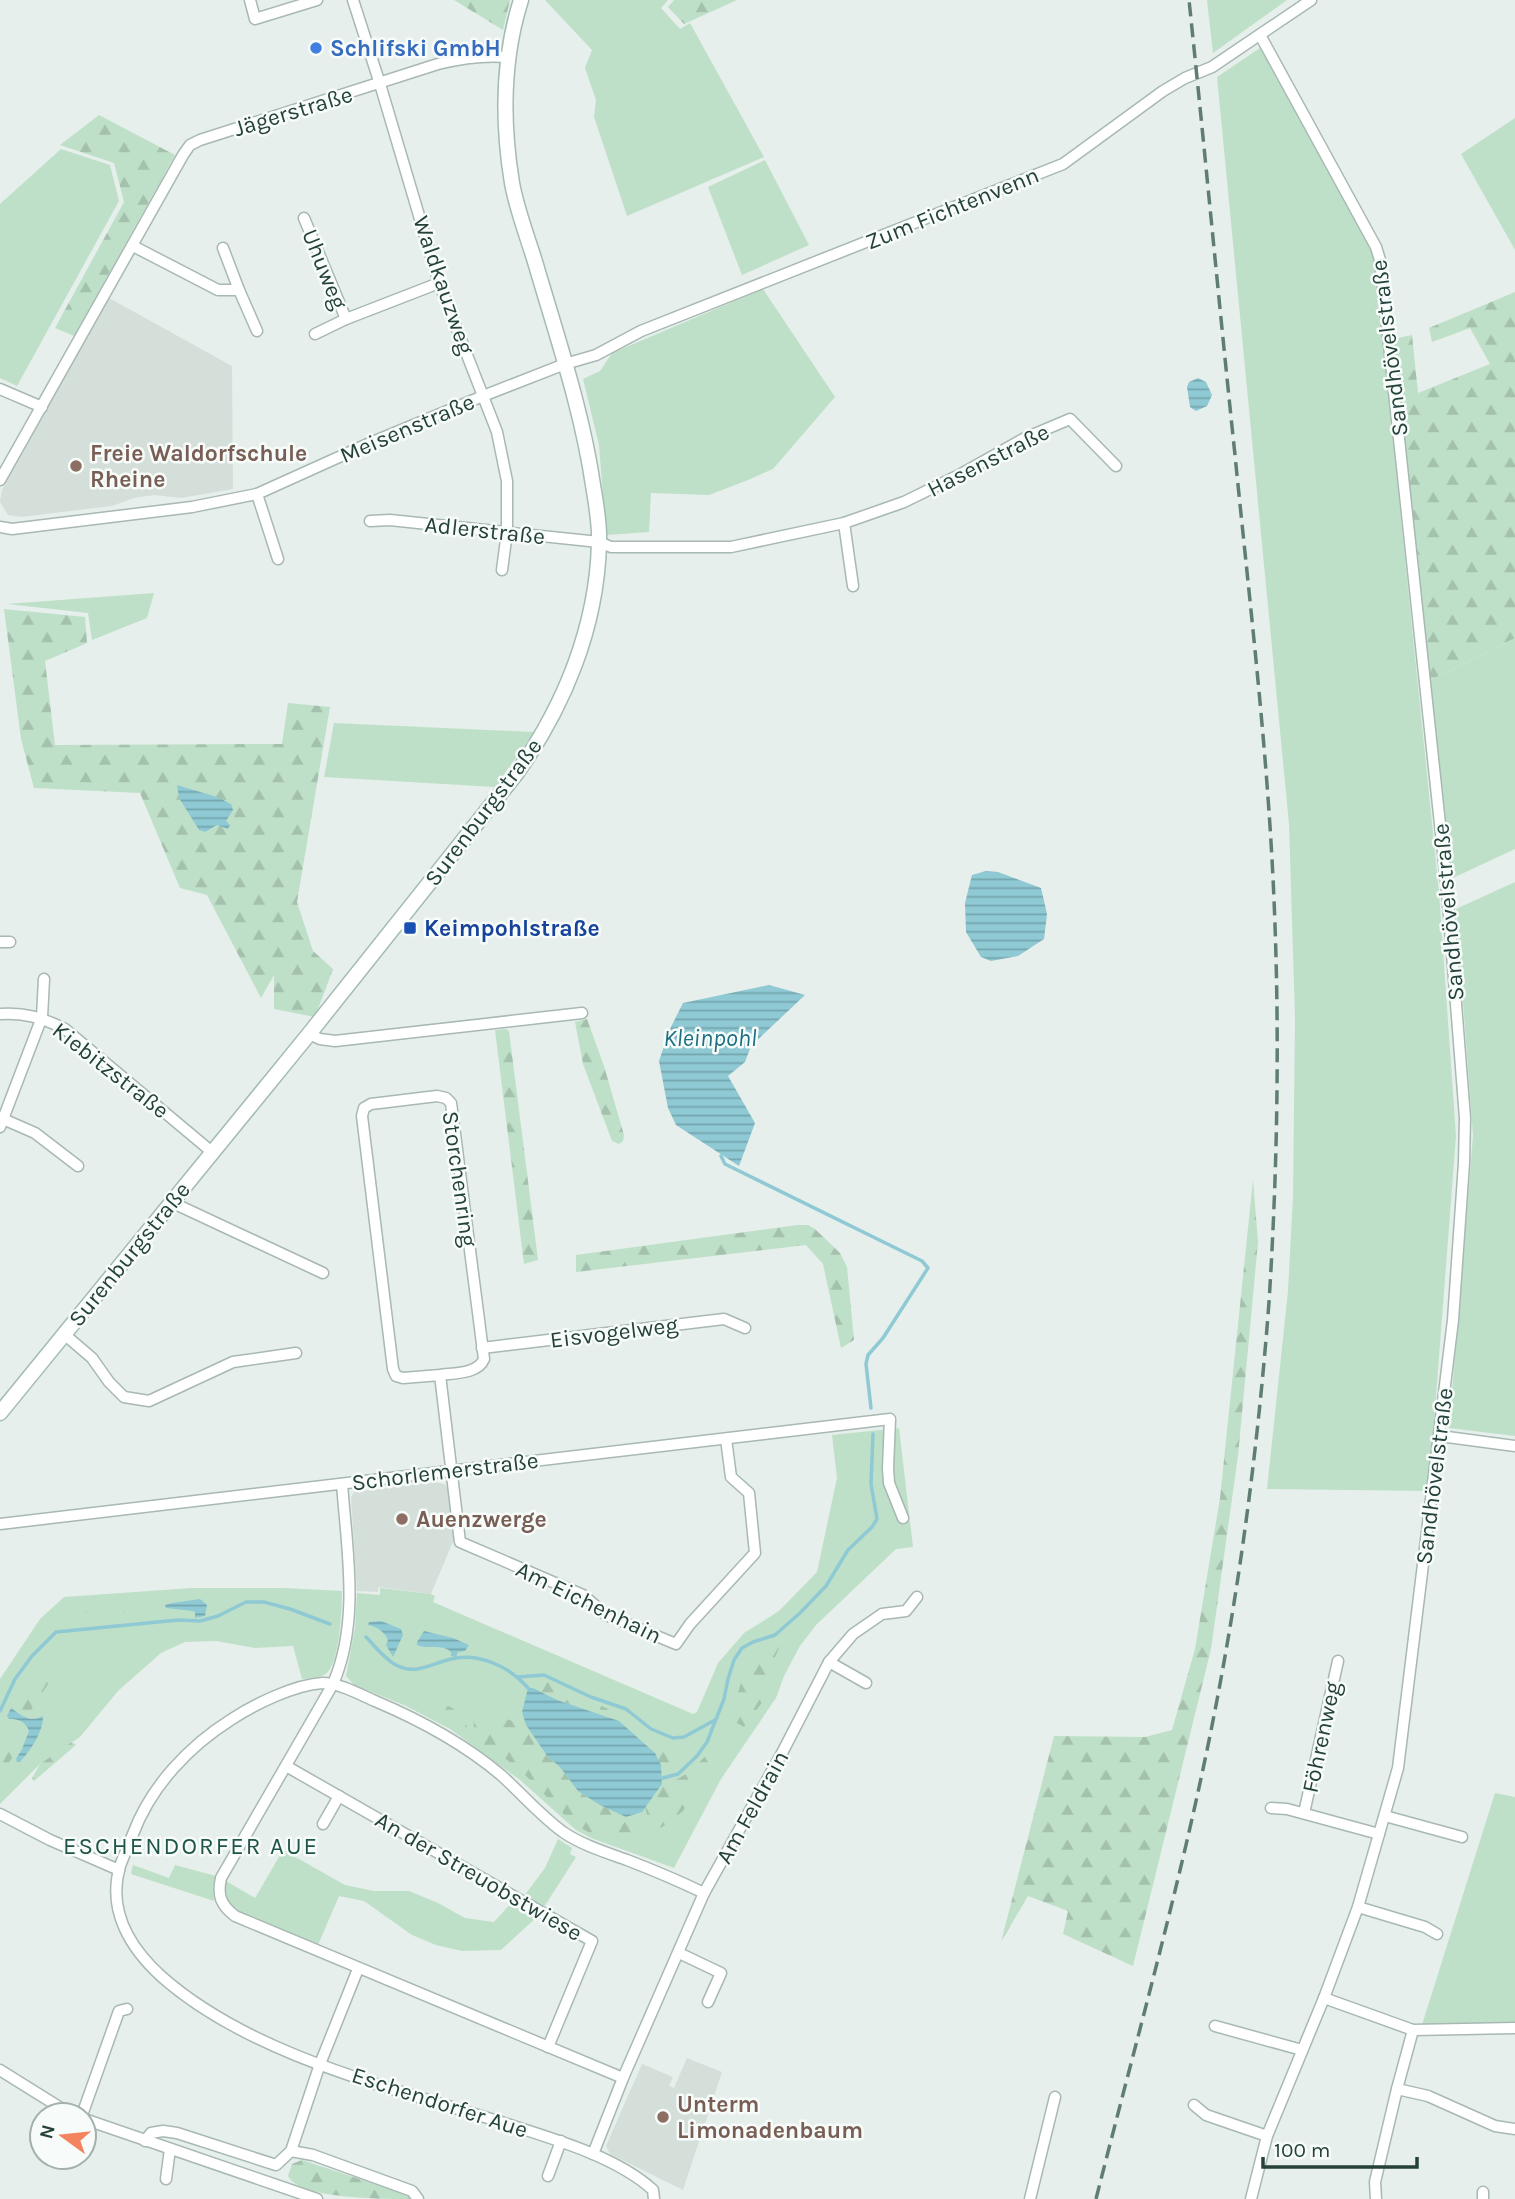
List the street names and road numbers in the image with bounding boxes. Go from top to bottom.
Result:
street label: Jägerstraße [231,81,356,142]
street label: Zum Fichtenvenn [862,161,1043,256]
street label: Waldkauzweg [407,212,480,358]
street label: Uhuweg [296,225,353,313]
street label: Sandhövelstraße [1365,258,1414,438]
street label: Meisenstraße [336,388,479,469]
street label: Hasenstraße [923,418,1054,503]
street label: Adlerstraße [423,511,547,550]
street label: Surenburgstraße [419,733,548,891]
street label: Sandhövelstraße [1427,822,1470,1002]
street label: Kiebitzstraße [47,1017,174,1124]
street label: Storchenring [437,1109,482,1249]
street label: Surenburgstraße [63,1177,196,1332]
street label: Eisvogelweg [549,1311,680,1354]
street label: Sandhövelstraße [1410,1386,1459,1566]
street label: Schorlemerstraße [350,1447,540,1496]
street label: Am Eichenhain [512,1556,666,1649]
street label: Föhrenweg [1297,1679,1346,1795]
street label: Am Feldrain [710,1746,795,1869]
street label: An der Streuobstwiese [370,1806,587,1947]
street label: Eschendorfer Aue [348,2061,531,2144]

